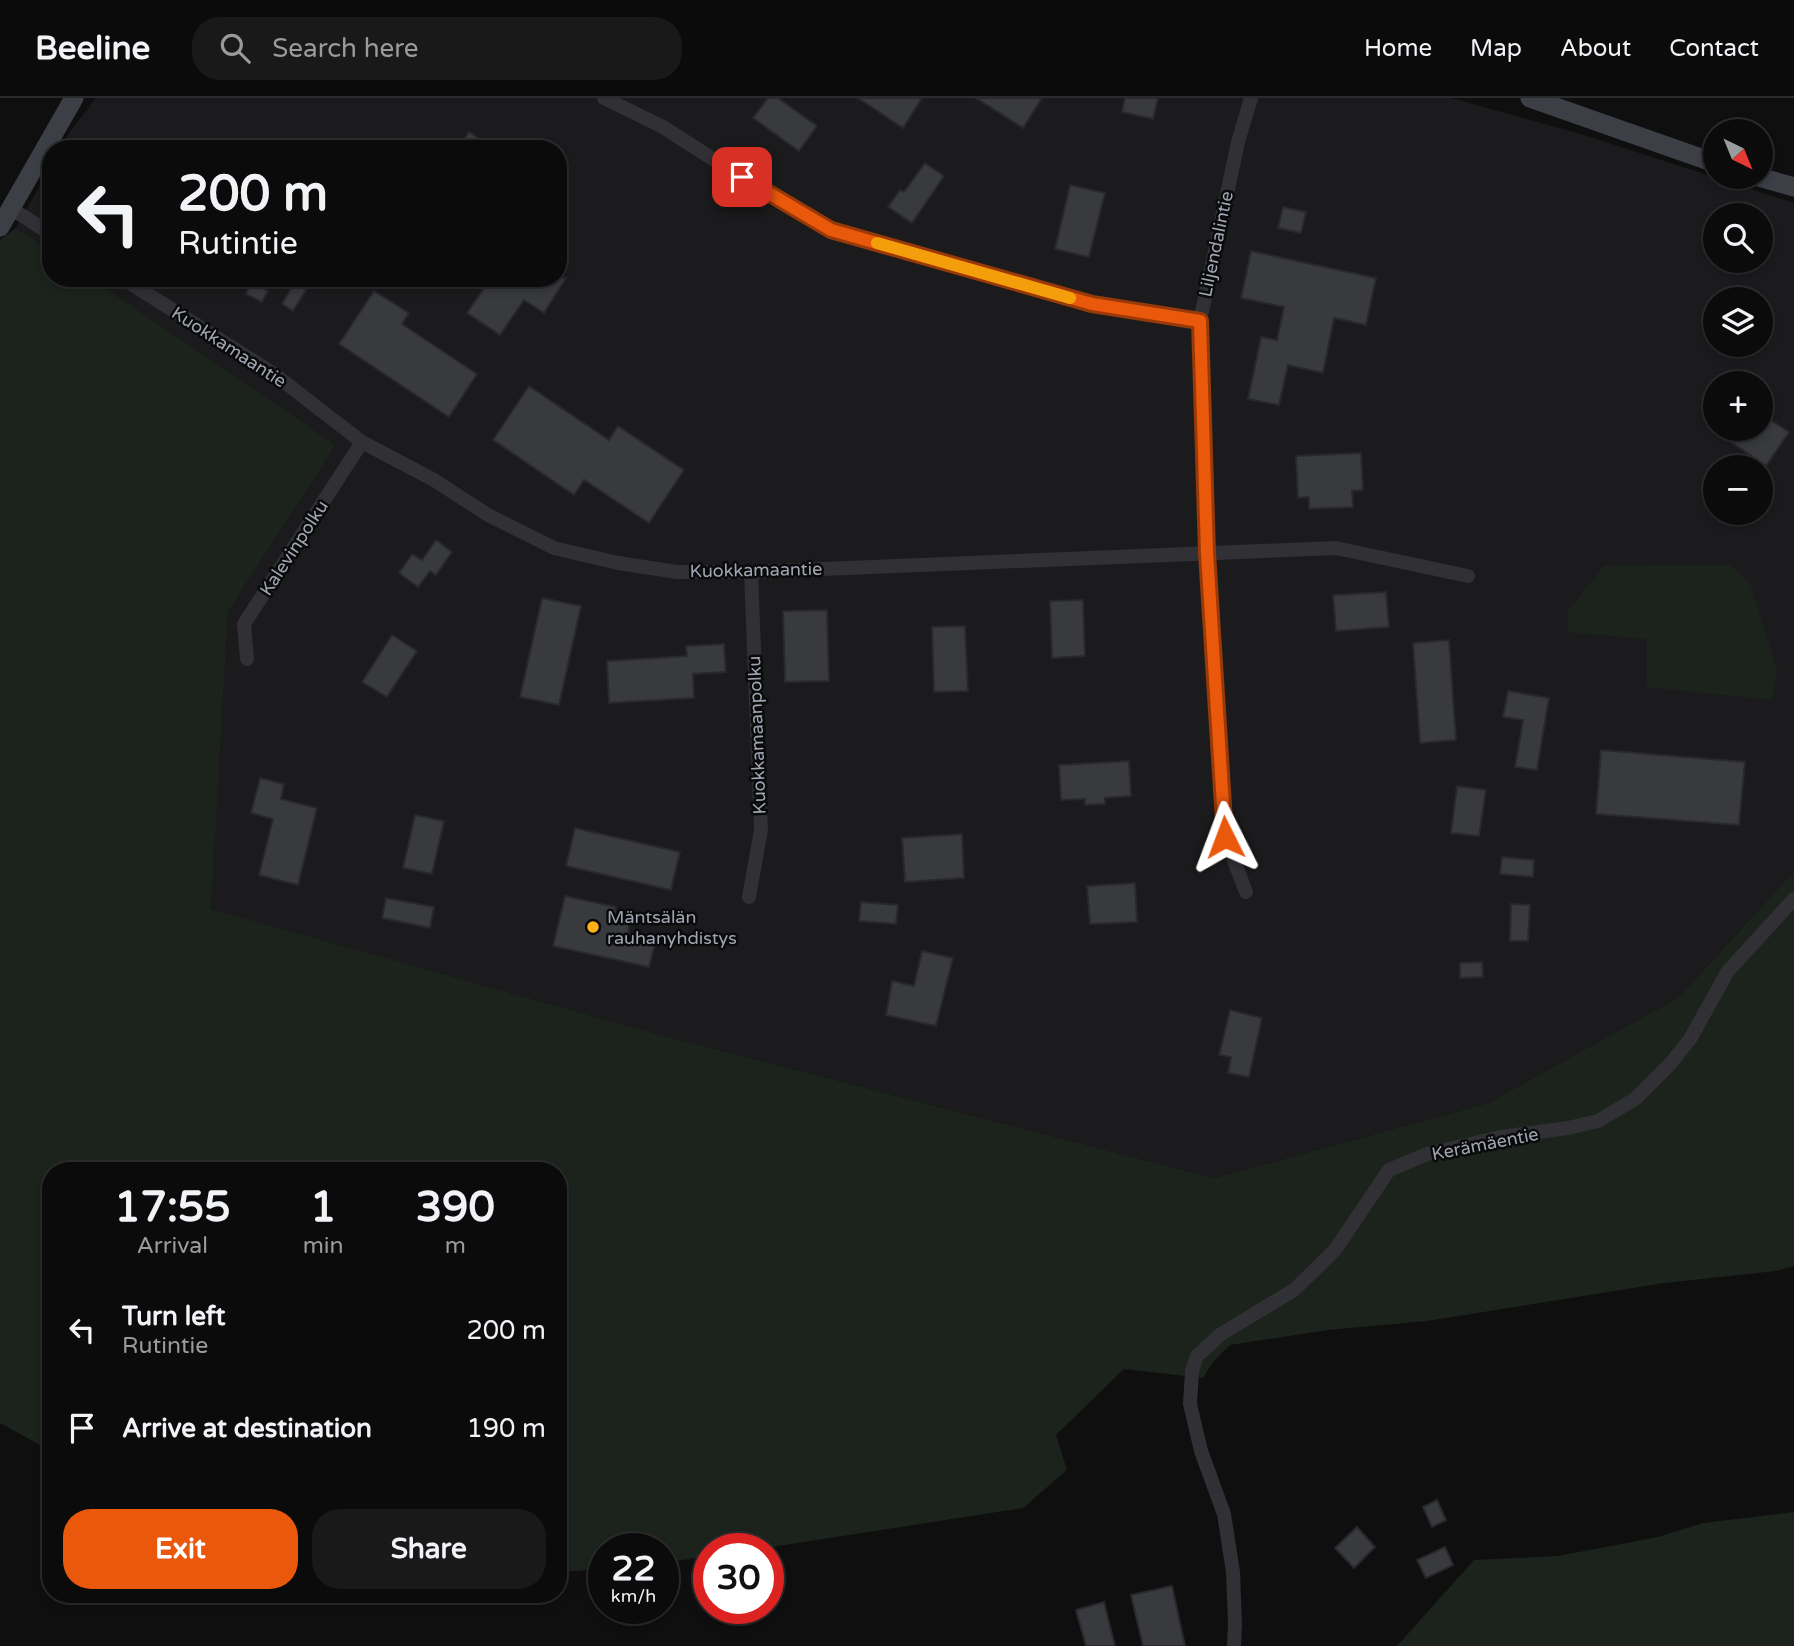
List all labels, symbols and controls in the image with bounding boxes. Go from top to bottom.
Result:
search box [192,17,682,80]
text: Beeline [35,29,150,68]
icon: search [216,29,254,67]
text: Search here [272,33,418,64]
text: Home [1364,34,1432,63]
text: Map [1470,34,1522,63]
text: About [1560,34,1631,63]
text: Contact [1669,34,1759,63]
north arrow [1703,119,1773,189]
map controls [1703,119,1773,525]
pin [712,147,772,207]
icon: arrive [723,158,761,196]
text: 200 m [178,165,328,224]
icon: left [63,168,154,259]
street label: Liljendalintie [1194,189,1238,299]
button: search [1703,203,1773,273]
text: Rutintie [178,225,298,263]
button: layers [1703,287,1773,357]
street label: Kuokkamaantie [167,302,291,392]
button: + [1703,371,1773,441]
button: − [1703,455,1773,525]
street label: Kalevinpolku [255,496,333,600]
street label: Kuokkamaantie [690,558,822,582]
street label: Kuokkamaanpolku [743,655,771,815]
position arrow [1188,800,1262,874]
place label: Mäntsälän rauhanyhdistys [607,906,737,949]
marker: Mäntsälän rauhanyhdistys [585,919,601,935]
street label: Kerämäentie [1430,1123,1540,1165]
text: 17:55 [114,1182,231,1233]
text: 1 [310,1182,336,1233]
text: 390 [416,1182,495,1233]
text: Arrival [137,1232,208,1260]
text: min [303,1232,344,1260]
text: m [445,1232,466,1260]
text: Turn left [122,1301,225,1332]
icon: left [63,1311,101,1349]
text: 200 m [466,1315,546,1346]
text: Rutintie [122,1332,208,1360]
icon: arrive [63,1409,101,1447]
text: Arrive at destination [122,1413,372,1444]
text: 190 m [466,1413,546,1444]
button: Exit [63,1509,298,1589]
button: Share [312,1509,546,1589]
speed limit sign: 30 [693,1533,784,1624]
text: 22 [612,1548,655,1590]
text: km/h [611,1585,656,1607]

